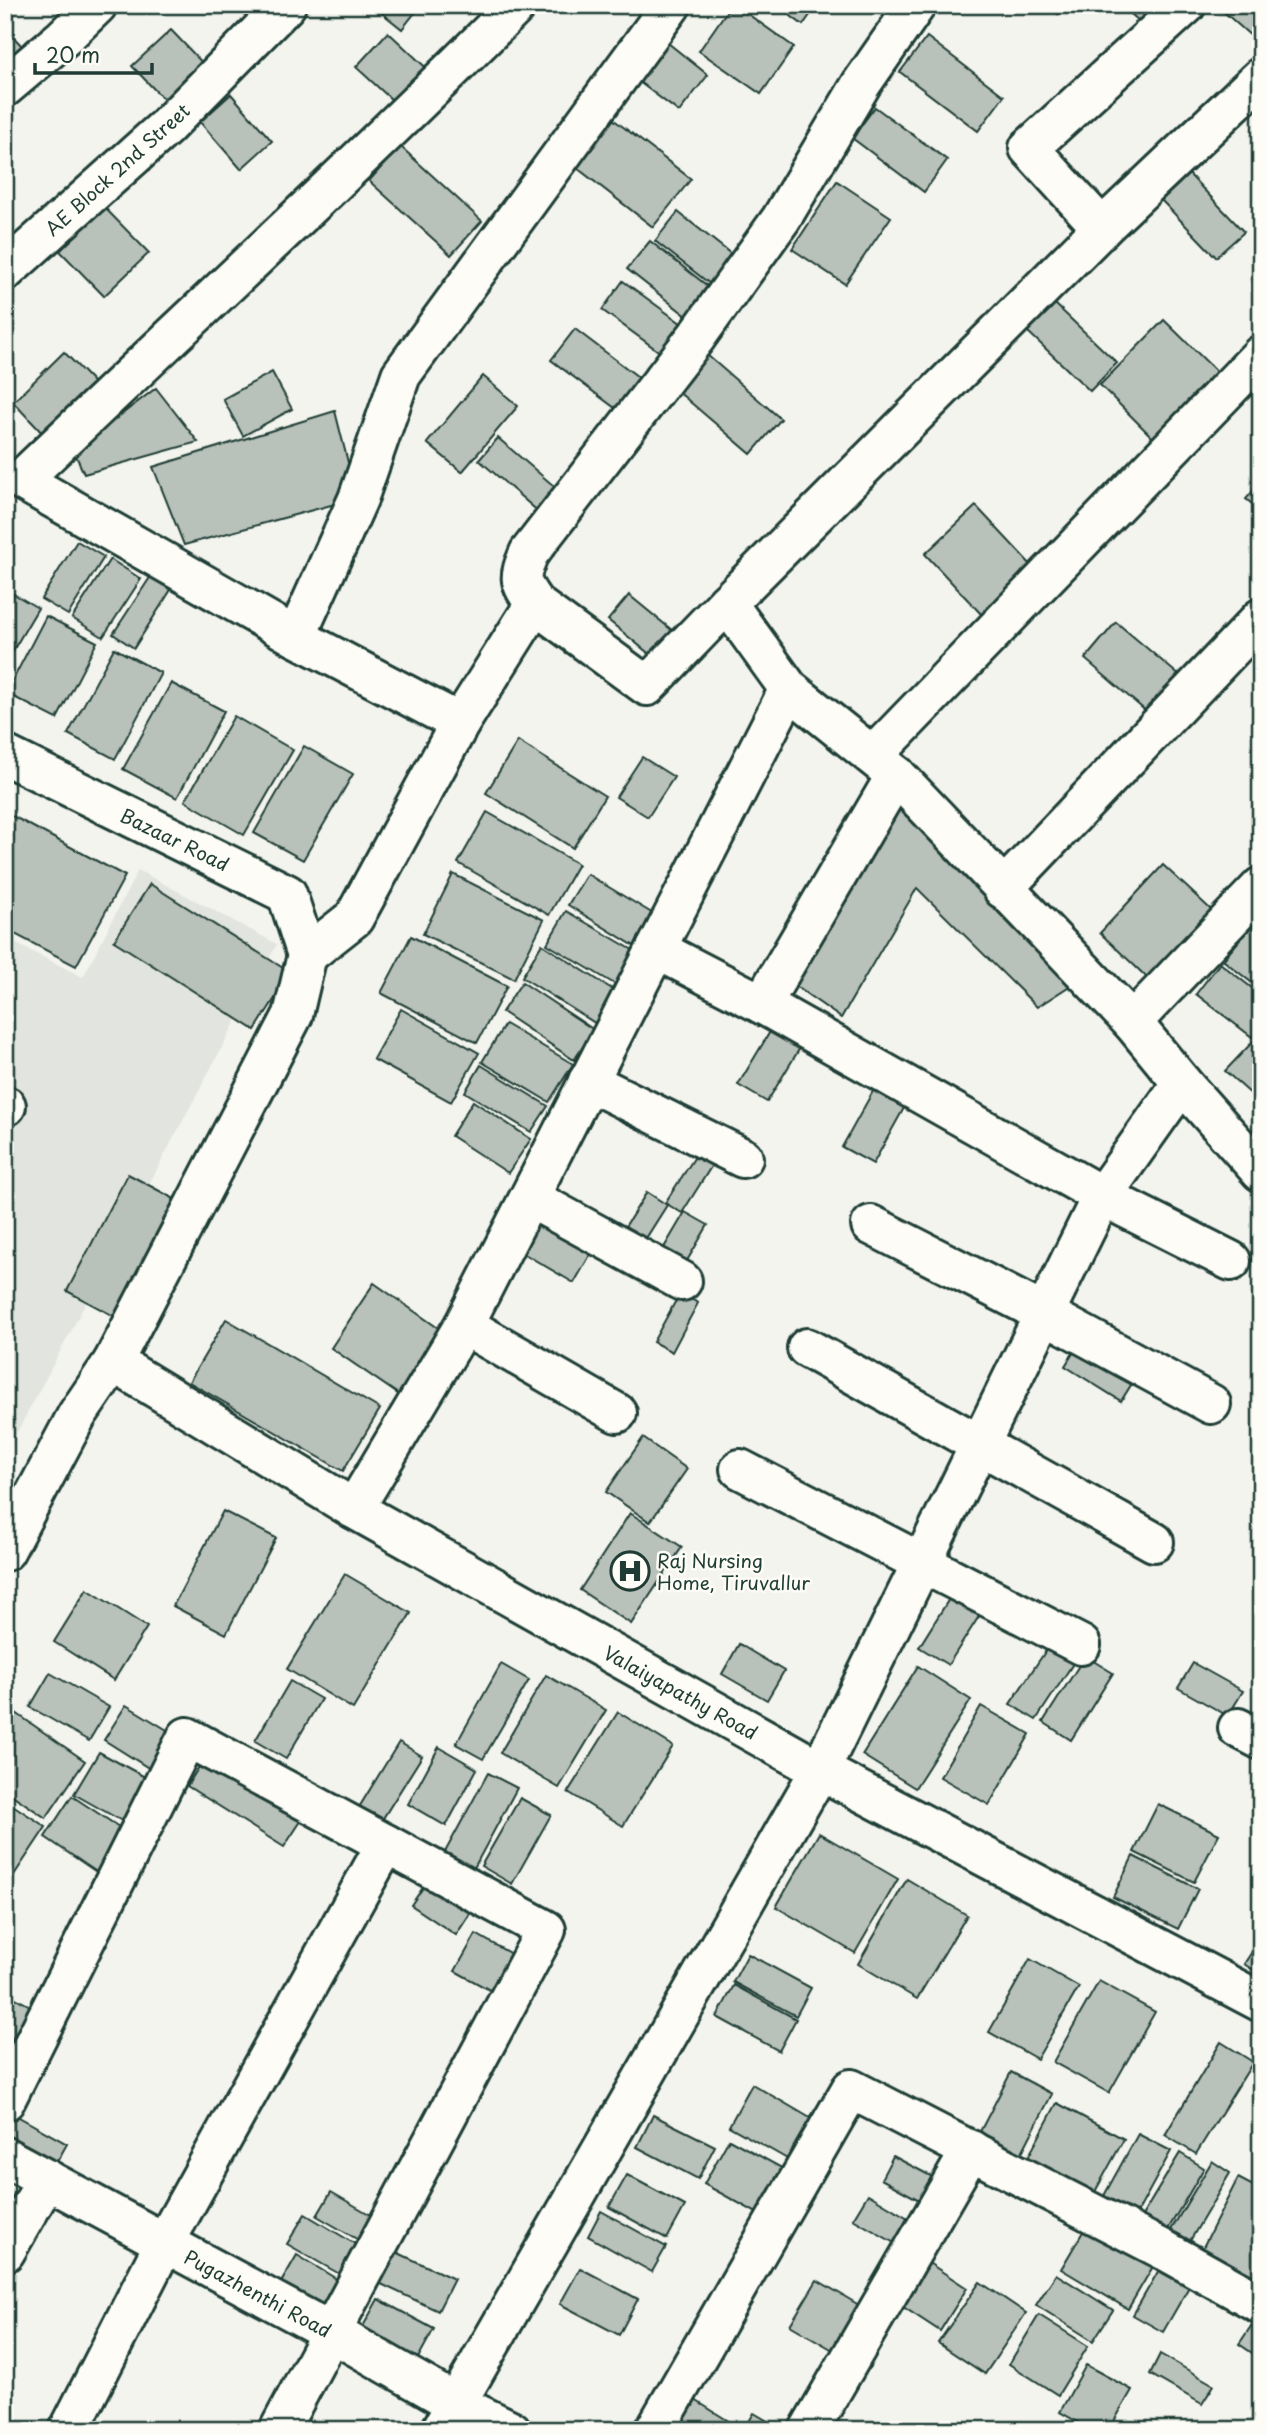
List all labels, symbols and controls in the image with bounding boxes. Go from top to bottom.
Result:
scale bar [35,32,152,76]
text: 20 m [46,38,100,70]
street label: AE Block 2nd Street [38,96,196,242]
street label: Bazaar Road [116,801,234,877]
place label: Raj Nursing Home, Tiruvallur [657,1546,810,1596]
hospital icon: Raj Nursing Home, Tiruvallur [609,1550,651,1592]
street label: Valaiyapathy Road [599,1638,763,1746]
street label: Pugazhenthi Road [179,2242,337,2344]

